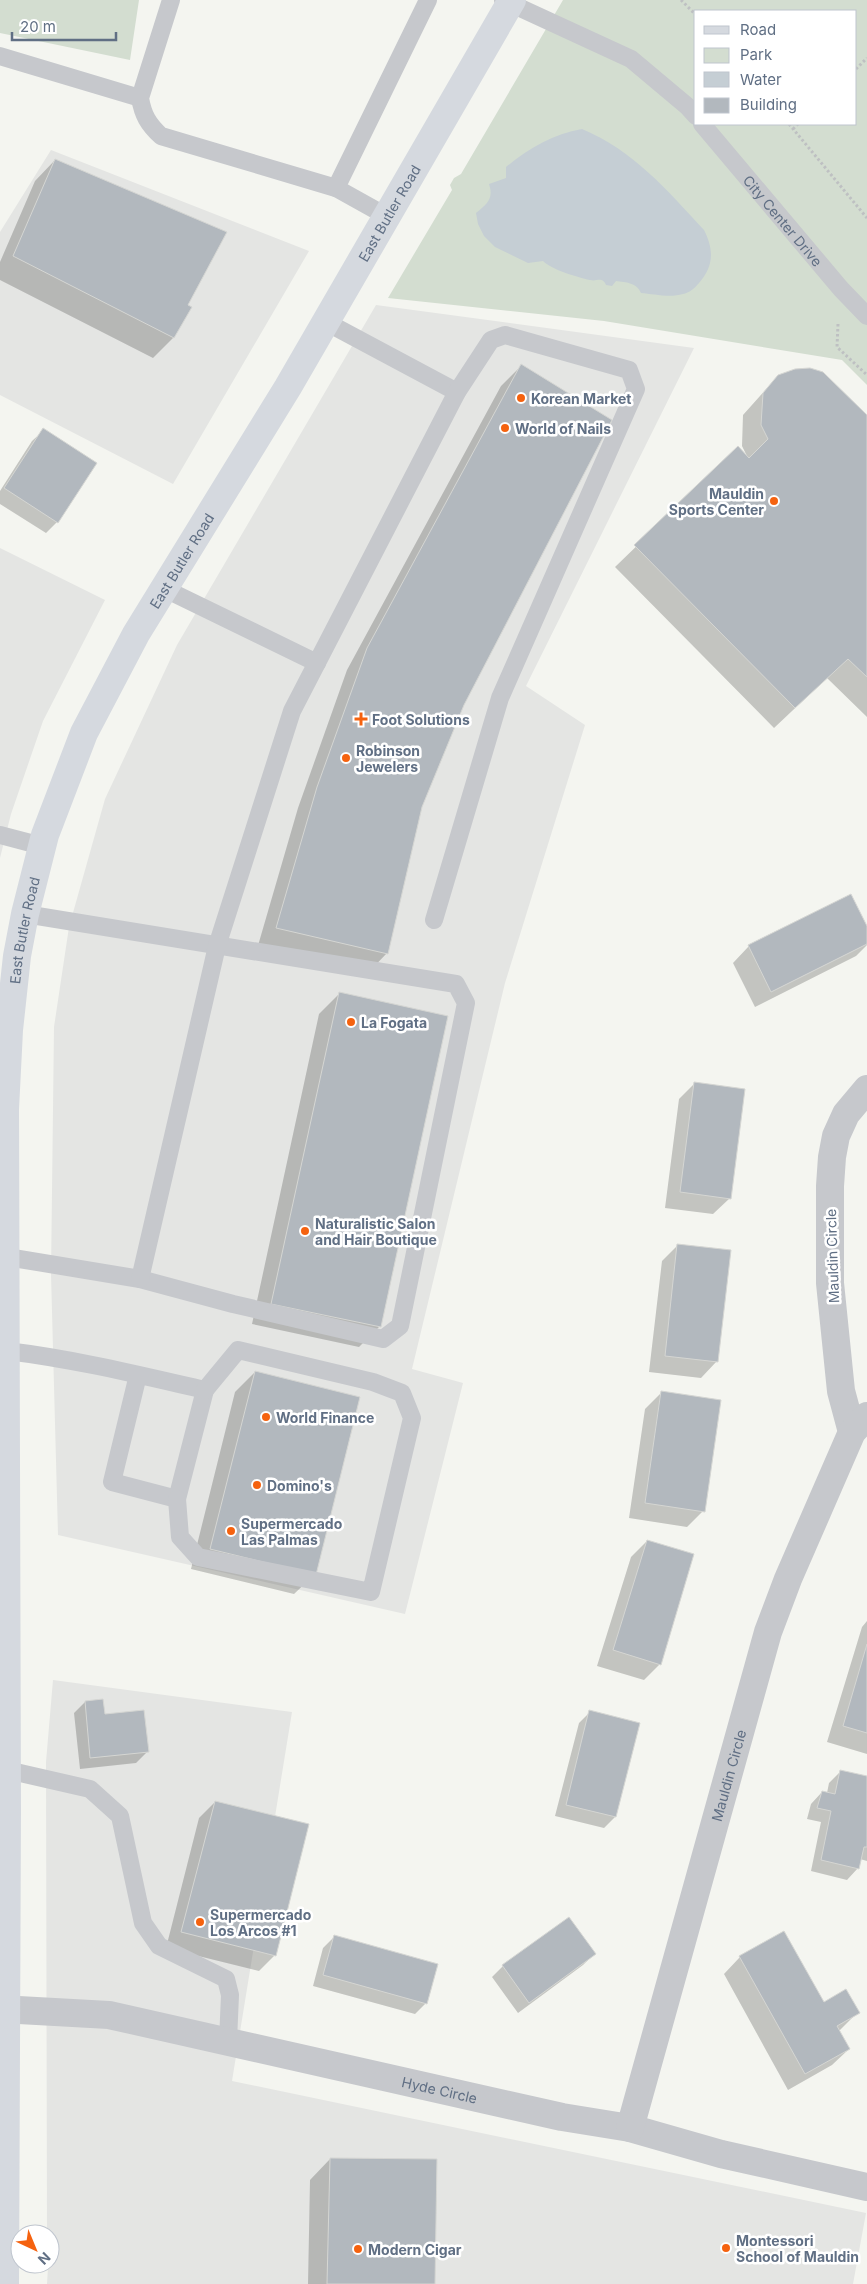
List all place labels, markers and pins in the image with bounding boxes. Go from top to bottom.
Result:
place label: Korean Market [531,390,631,407]
marker: Korean Market [515,392,527,404]
place label: World of Nails [515,420,611,437]
marker: World of Nails [499,422,511,434]
place label: Mauldin Sports Center [669,485,764,518]
marker: Mauldin Sports Center [768,495,780,507]
place label: Foot Solutions [372,711,470,728]
marker: Foot Solutions [354,712,368,726]
place label: Robinson Jewelers [356,742,420,775]
marker: Robinson Jewelers [340,752,352,764]
place label: La Fogata [361,1014,427,1031]
marker: La Fogata [345,1016,357,1028]
place label: Naturalistic Salon and Hair Boutique [315,1215,437,1248]
marker: Naturalistic Salon and Hair Boutique [299,1225,311,1237]
place label: World Finance [276,1409,374,1426]
marker: World Finance [260,1411,272,1423]
place label: Domino's [267,1477,332,1494]
marker: Domino's [251,1479,263,1491]
place label: Supermercado Las Palmas [241,1515,343,1548]
marker: Supermercado Las Palmas [225,1525,237,1537]
place label: Supermercado Los Arcos #1 [210,1906,312,1939]
marker: Supermercado Los Arcos #1 [194,1916,206,1928]
place label: Montessori School of Mauldin [736,2232,859,2265]
place label: Modern Cigar [368,2241,462,2258]
marker: Montessori School of Mauldin [720,2242,732,2254]
marker: Modern Cigar [352,2243,364,2255]

